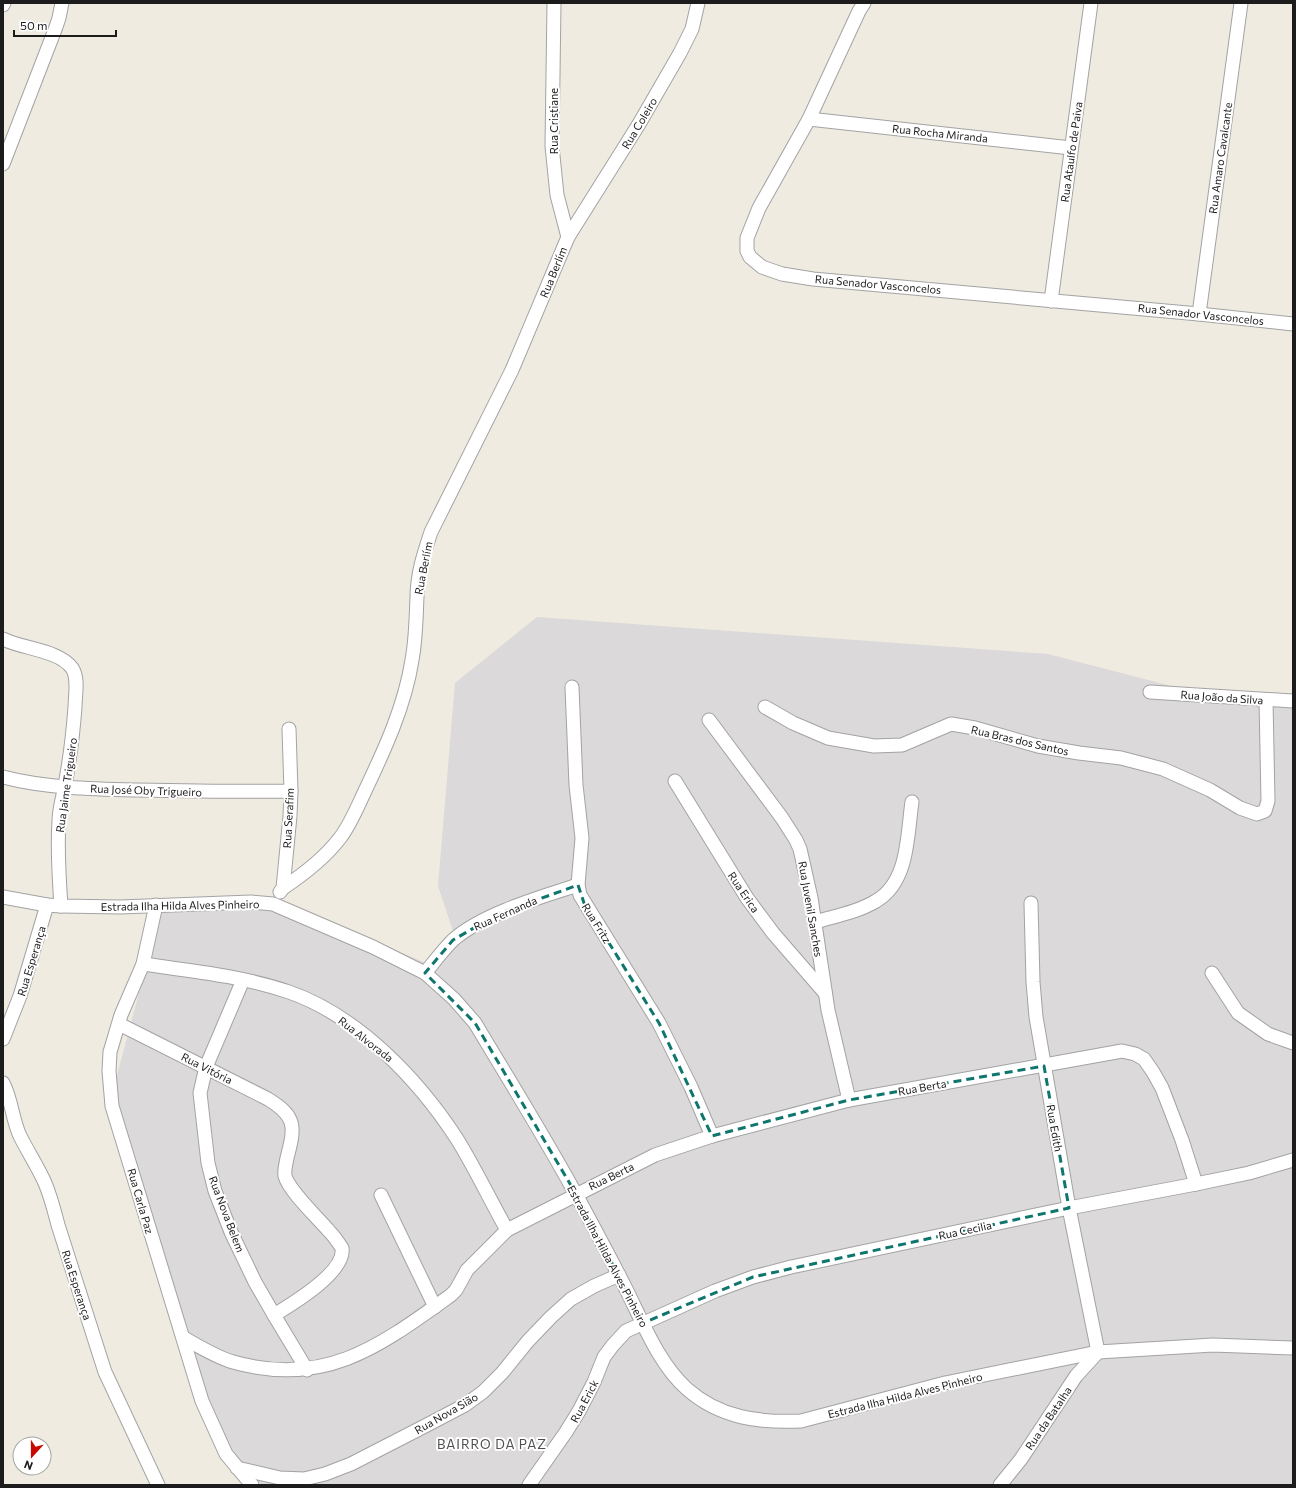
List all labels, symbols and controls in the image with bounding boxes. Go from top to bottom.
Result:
scale bar [14,12,116,38]
text: 50 m [20,18,48,32]
street label: Rua Cristiane [547,88,560,154]
street label: Rua Coleiro [619,95,660,151]
street label: Rua Ataulfo de Paiva [1058,101,1084,203]
street label: Rua Amaro Cavalcante [1206,101,1234,214]
street label: Rua Rocha Miranda [891,122,989,144]
street label: Rua Berlím [537,245,569,299]
street label: Rua Senador Vasconcelos [814,272,942,296]
street label: Rua Senador Vasconcelos [1137,301,1265,327]
street label: Rua Berlím [411,540,435,596]
street label: Rua João da Silva [1180,688,1264,707]
street label: Rua Bras dos Santos [970,722,1070,758]
street label: Rua Jaime Trigueiro [53,736,80,833]
street label: Rua José Oby Trigueiro [90,782,203,799]
street label: Rua Serafim [280,788,296,848]
street label: Rua Juvenil Sanches [795,860,826,958]
street label: Rua Erica [726,869,762,915]
street label: Rua Fernanda [471,893,539,933]
street label: Estrada Ilha Hilda Alves Pinheiro [100,897,260,913]
street label: Rua Fritz [580,901,615,946]
street label: Rua Esperança [14,924,48,998]
street label: Rua Alvorada [336,1014,396,1064]
street label: Rua Vitória [179,1050,235,1086]
street label: Rua Berta [897,1076,947,1098]
street label: Rua Edith [1044,1103,1066,1153]
street label: Rua Berta [586,1159,636,1193]
street label: Rua Carla Paz [125,1167,157,1236]
street label: Rua Nova Belem [207,1174,247,1254]
street label: Estrada Ilha Hilda Alves Pinheiro [565,1183,651,1330]
street label: Rua Cecilia [937,1218,993,1242]
street label: Rua Esperança [60,1248,94,1322]
street label: Estrada Ilha Hilda Alves Pinheiro [826,1369,984,1421]
street label: Rua Erick [567,1377,601,1425]
street label: Rua da Batalha [1022,1384,1074,1452]
street label: Rua Nova Sião [412,1389,480,1436]
north arrow [12,1436,52,1476]
district label: BAIRRO DA PAZ [437,1436,547,1452]
text: N [22,1458,34,1473]

